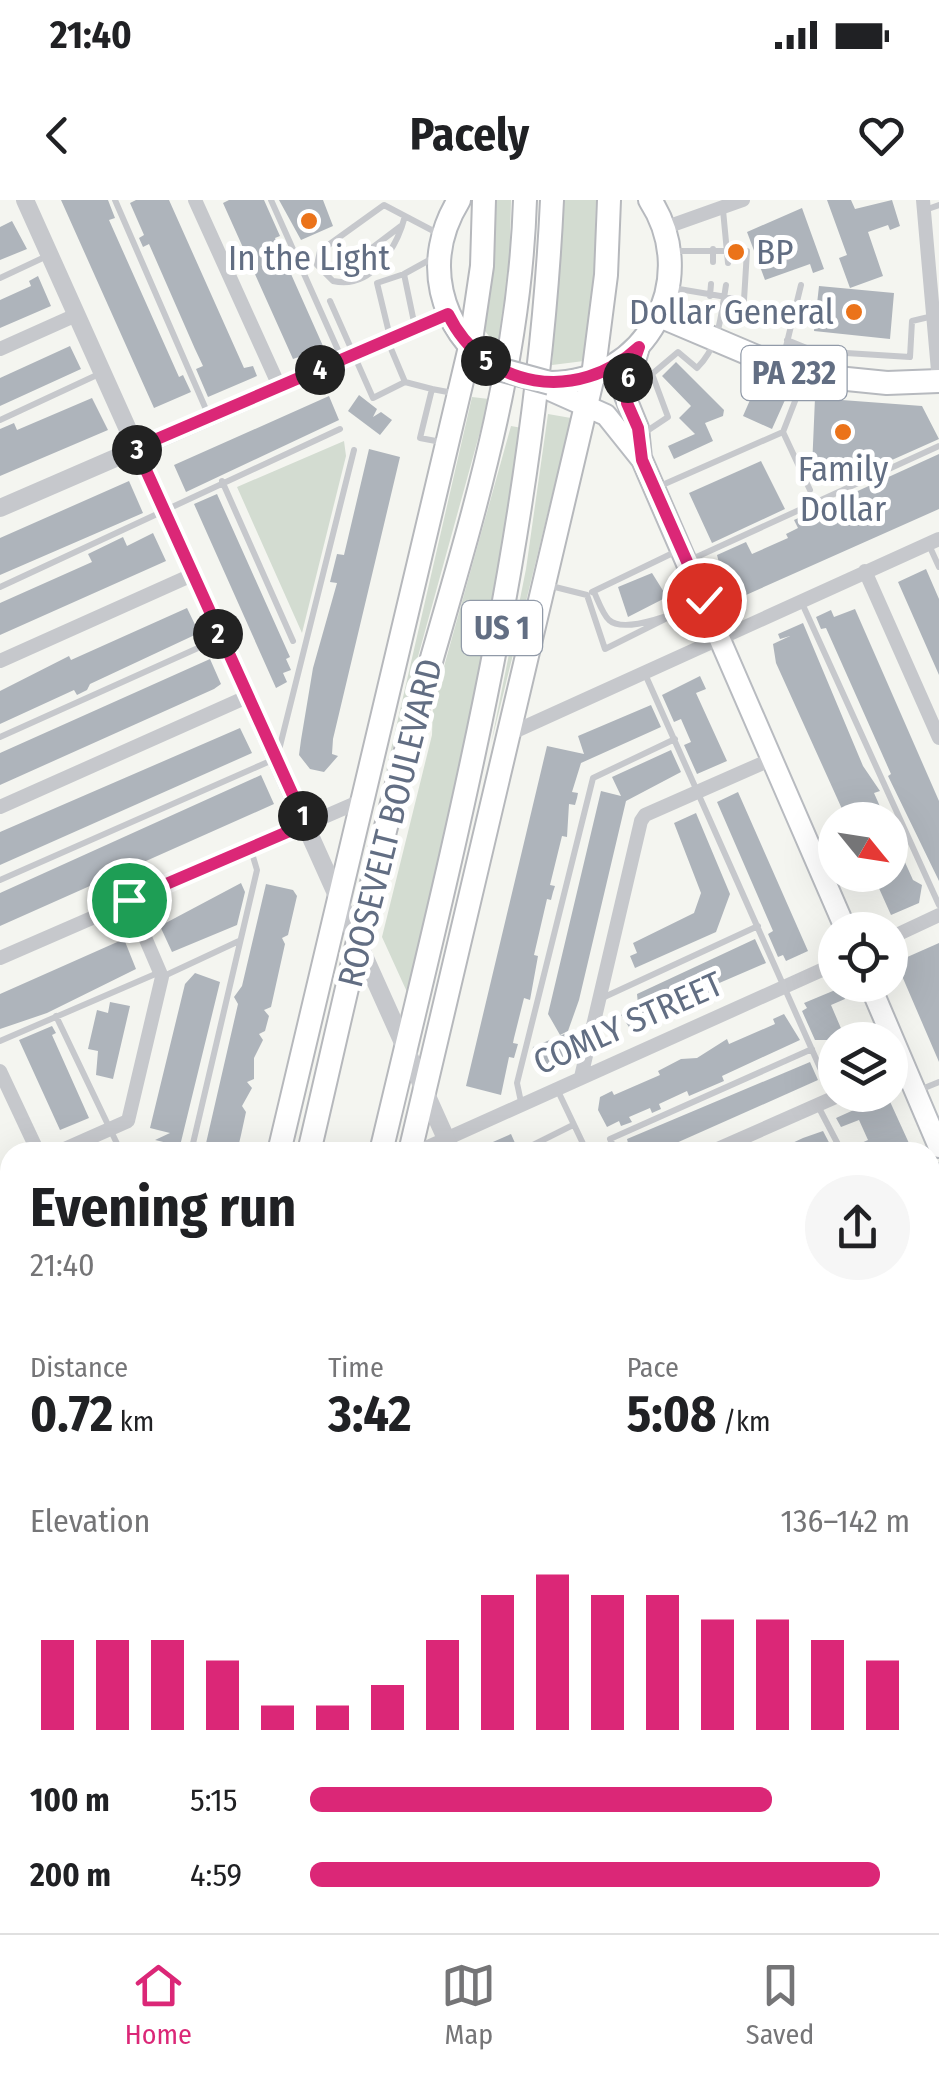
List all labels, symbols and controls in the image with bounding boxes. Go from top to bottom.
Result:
text: 21:40 [50,12,132,58]
icon: back [30,108,85,163]
text: Pacely [410,108,529,162]
icon: heart [854,108,909,163]
marker: In the Light [298,210,320,232]
place label: BP [756,231,793,273]
place label: In the Light [228,237,391,279]
marker: BP [725,241,747,263]
place label: Dollar General [629,291,834,333]
marker: Dollar General [843,301,865,323]
pin: 5 [461,336,511,386]
text: 5 [479,344,493,377]
pin: 4 [295,345,345,395]
road number: PA 232 [742,346,846,400]
text: 4 [313,353,327,386]
pin: 6 [603,353,653,403]
text: 6 [621,361,635,394]
marker: Family Dollar [832,421,854,443]
pin: 3 [112,425,162,475]
text: 3 [130,433,144,466]
place label: Family Dollar [798,448,889,530]
pin [662,558,747,643]
icon: check [677,573,732,628]
road number: US 1 [462,601,542,655]
pin: 2 [193,609,243,659]
text: 2 [212,617,224,650]
street label: ROOSEVELT BOULEVARD [329,655,451,991]
pin: 1 [278,791,328,841]
text: 1 [297,799,309,832]
north arrow [818,802,908,892]
map controls [818,802,908,1112]
pin [87,858,172,943]
icon: arrive [102,873,157,928]
button: locate [818,912,908,1002]
street label: COMLY STREET [527,962,730,1083]
button: layers [818,1022,908,1112]
text: Evening run [30,1175,296,1241]
button: share [805,1175,910,1280]
text: 21:40 [30,1246,95,1284]
text: Distance [30,1351,128,1384]
text: Time [328,1351,384,1384]
text: Pace [627,1351,679,1384]
text: 0.72 [30,1384,113,1444]
text: 3:42 [328,1384,411,1444]
text: 5:08 [627,1384,716,1444]
text: km [113,1405,154,1438]
text: /km [716,1405,771,1438]
text: Elevation [30,1502,150,1540]
text: 136–142 m [780,1502,910,1540]
text: 100 m [30,1781,110,1819]
text: 5:15 [190,1781,237,1819]
text: 200 m [30,1856,111,1894]
text: 4:59 [190,1856,242,1894]
tab: Home [125,1958,192,2051]
tab: Map [441,1958,496,2051]
tab: Saved [746,1958,814,2051]

